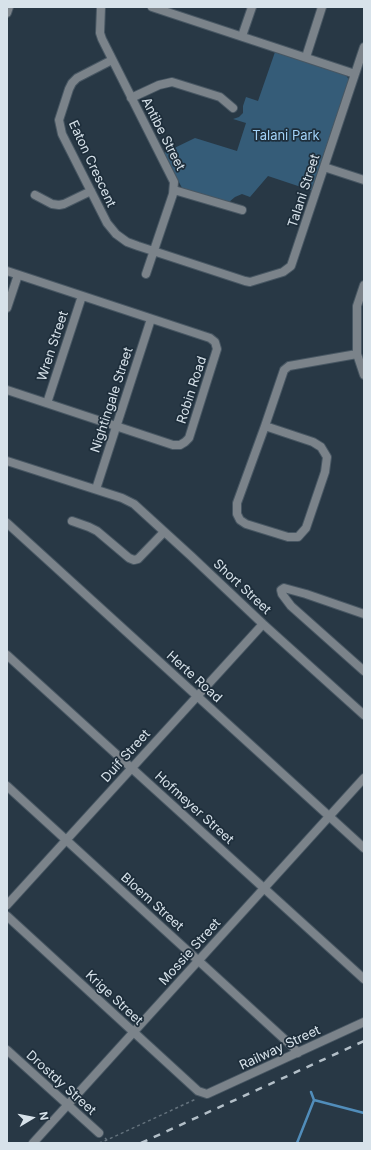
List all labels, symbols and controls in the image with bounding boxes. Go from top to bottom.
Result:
street label: Antibe Street [138,95,188,173]
street label: Eaton Crescent [65,118,119,210]
park label: Talani Park [252,128,320,144]
street label: Talani Street [285,152,323,230]
street label: Wren Street [34,309,72,383]
street label: Nightingale Street [88,345,136,455]
street label: Robin Road [174,354,210,426]
street label: Short Street [210,556,274,618]
street label: Herte Road [163,648,225,706]
street label: Duif Street [98,726,154,786]
street label: Hofmeyer Street [151,768,237,848]
street label: Bloem Street [118,870,186,934]
street label: Mossie Street [156,915,224,989]
street label: Krige Street [82,967,146,1029]
street label: Railway Street [237,1022,323,1074]
street label: Drostdy Street [23,1048,99,1118]
north arrow [12,1098,52,1138]
text: N [36,1111,51,1121]

